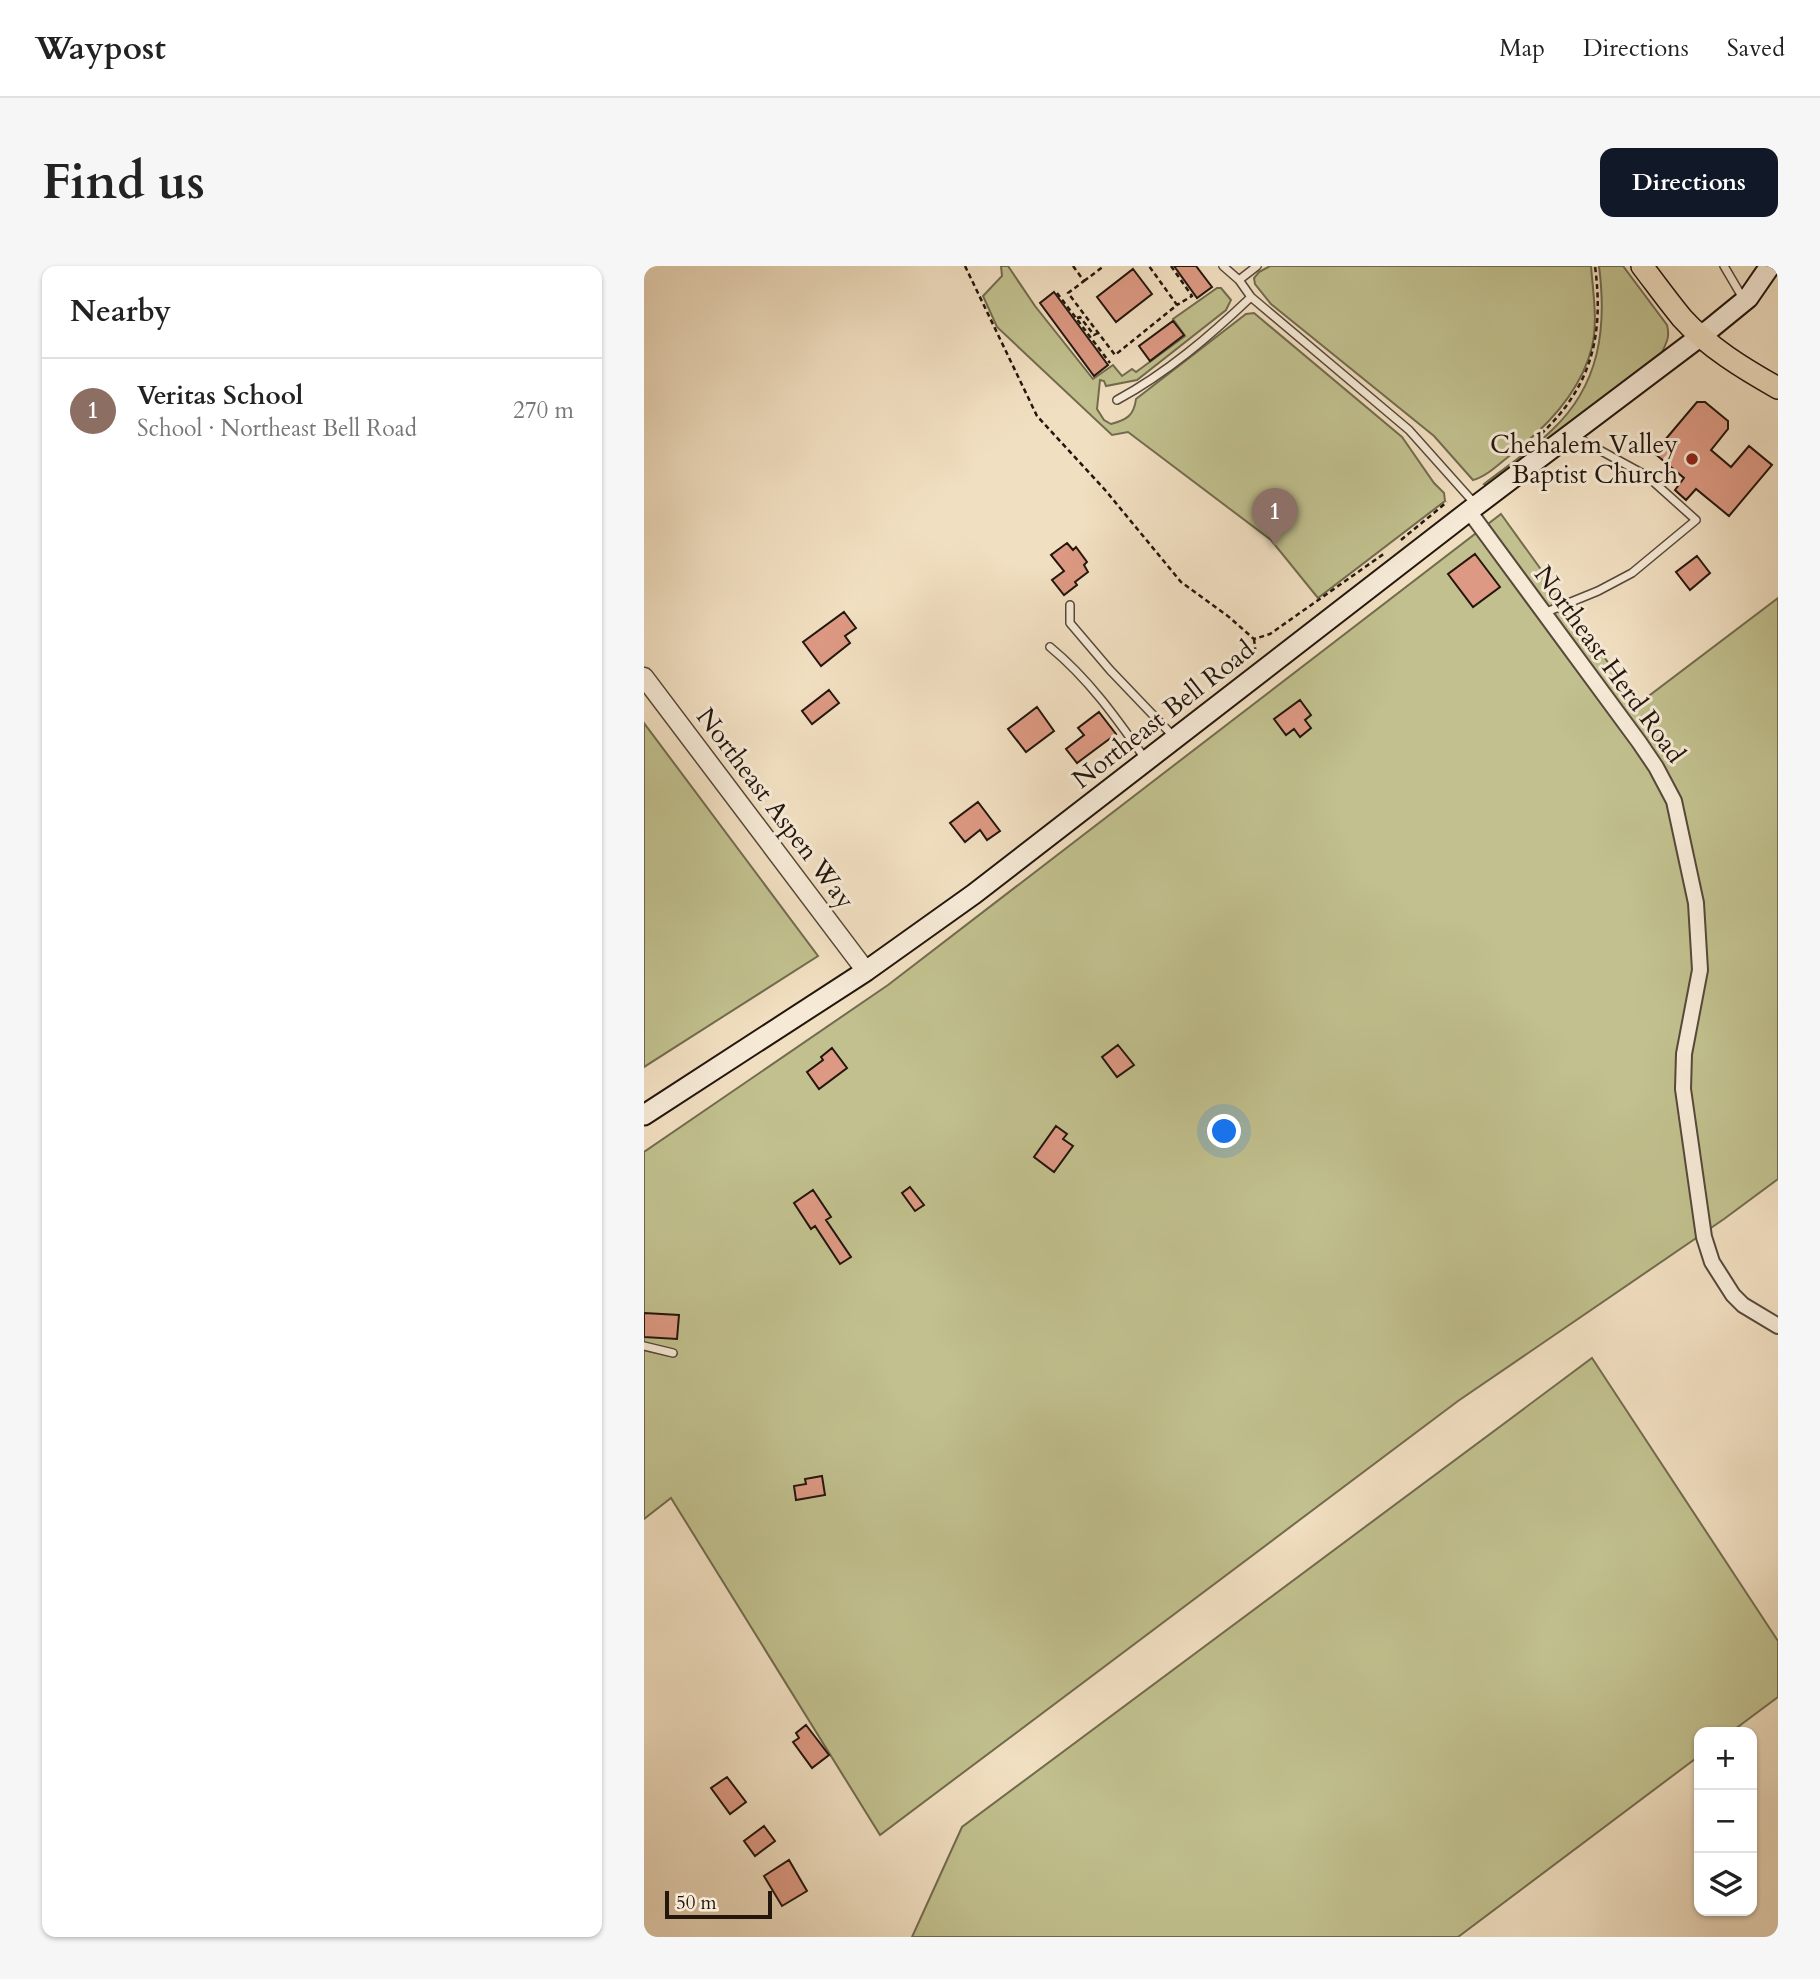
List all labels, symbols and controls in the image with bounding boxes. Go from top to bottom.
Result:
text: Waypost [35,26,166,71]
text: Map [1499,32,1545,65]
text: Directions [1583,32,1689,65]
text: Saved [1727,32,1785,65]
button: Directions [1600,148,1778,217]
text: Find us [42,149,205,216]
text: Nearby [70,291,171,332]
text: Veritas School [137,378,303,413]
text: 1 [87,395,99,426]
text: 270 m [513,395,574,426]
text: School · Northeast Bell Road [137,413,417,444]
place label: Chehalem Valley Baptist Church [1490,427,1678,492]
marker: Chehalem Valley Baptist Church [1684,451,1700,467]
pin: 1 [1252,488,1298,546]
street label: Northeast Herd Road [1526,558,1693,770]
street label: Northeast Bell Road [1065,632,1262,797]
street label: Northeast Aspen Way [688,701,863,916]
your location [1207,1114,1241,1148]
map controls [1694,1727,1757,1916]
button: + [1694,1727,1757,1790]
button: − [1694,1790,1757,1853]
button: layers [1694,1853,1757,1916]
scale bar [665,1888,772,1920]
text: 50 m [676,1890,717,1916]

